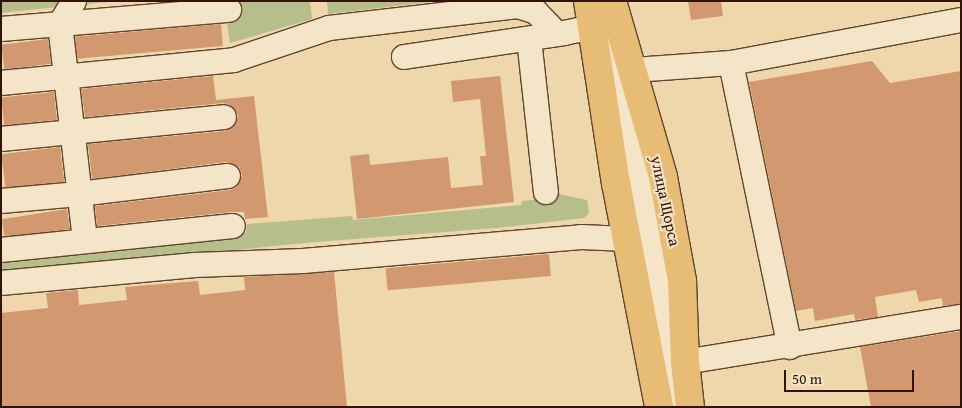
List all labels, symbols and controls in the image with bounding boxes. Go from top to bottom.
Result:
street label: улица Щорса [647,154,685,248]
scale bar [787,360,917,392]
text: 50 m [792,368,822,389]

